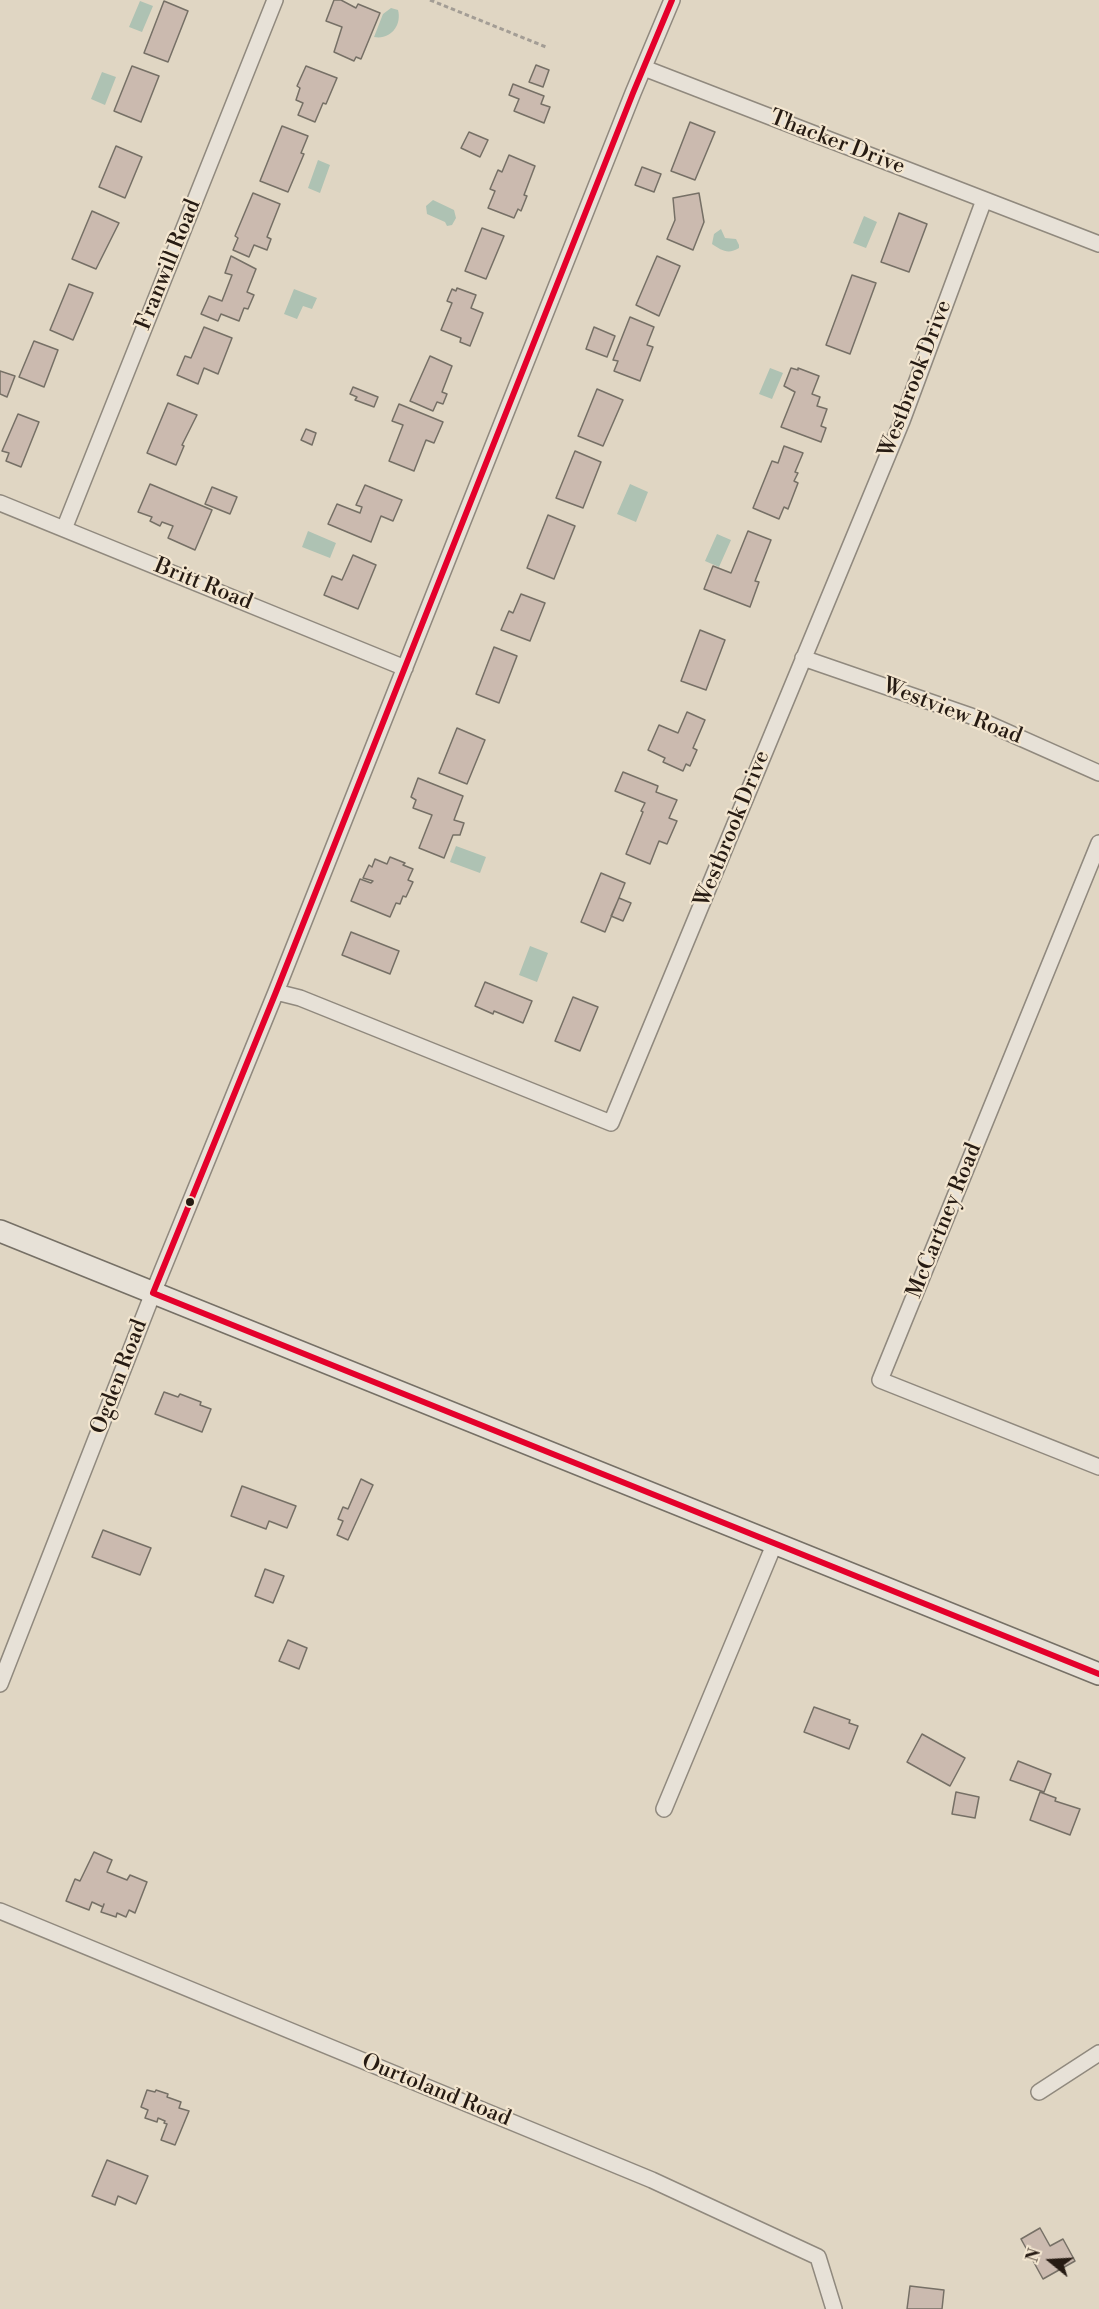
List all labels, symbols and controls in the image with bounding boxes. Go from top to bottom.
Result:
street label: Thacker Drive [766,105,908,181]
street label: Franwill Road [131,196,207,334]
street label: Westbrook Drive [874,297,958,461]
street label: Britt Road [150,553,256,617]
street label: Westview Road [879,673,1025,751]
street label: Westbrook Drive [690,747,776,911]
street label: McCartney Road [902,1140,988,1302]
unlabelled marker [184,1196,196,1208]
street label: Ogden Road [86,1316,154,1438]
street label: Ourtoland Road [358,2049,514,2133]
north arrow [1021,2231,1081,2291]
text: N [1022,2246,1045,2265]

